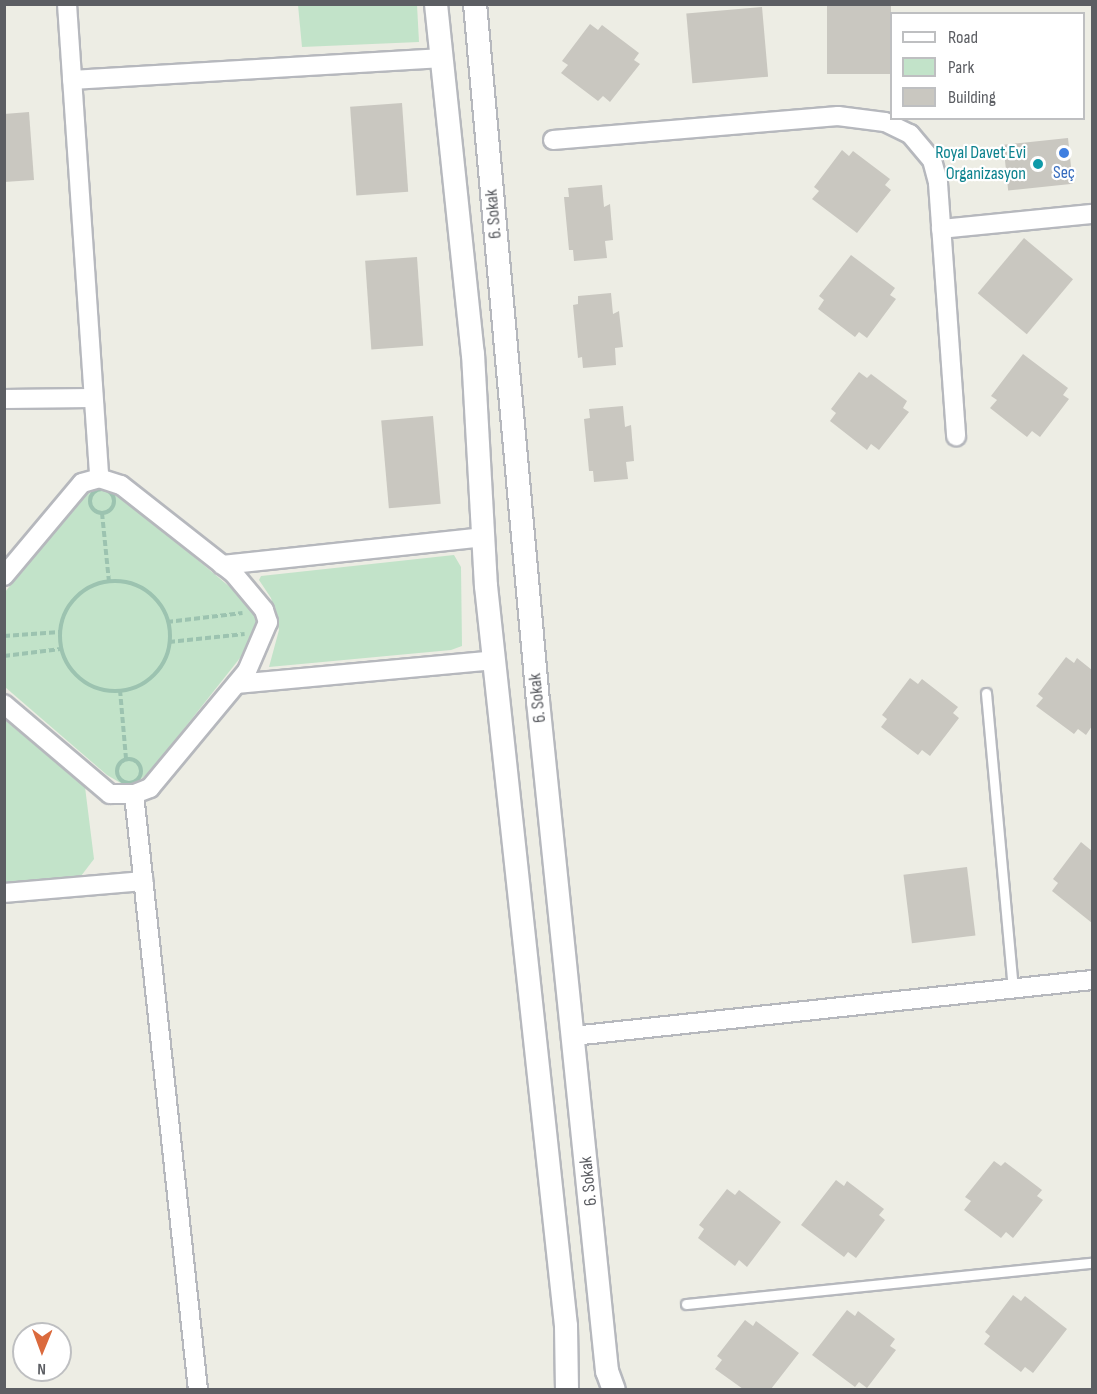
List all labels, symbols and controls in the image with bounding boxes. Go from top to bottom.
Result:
legend [890,12,1085,120]
text: Road [948,27,978,48]
text: Park [948,57,974,78]
text: Building [948,87,996,108]
place label: Royal Davet Evi Organizasyon [935,143,1026,186]
marker: Seç [1057,146,1071,160]
marker: Royal Davet Evi Organizasyon [1031,157,1045,171]
place label: Seç [1053,162,1075,184]
street label: 6. Sokak [481,188,507,240]
street label: 6. Sokak [525,672,551,724]
street label: 6. Sokak [576,1155,602,1207]
north arrow [12,1322,72,1382]
text: N [37,1359,46,1378]

